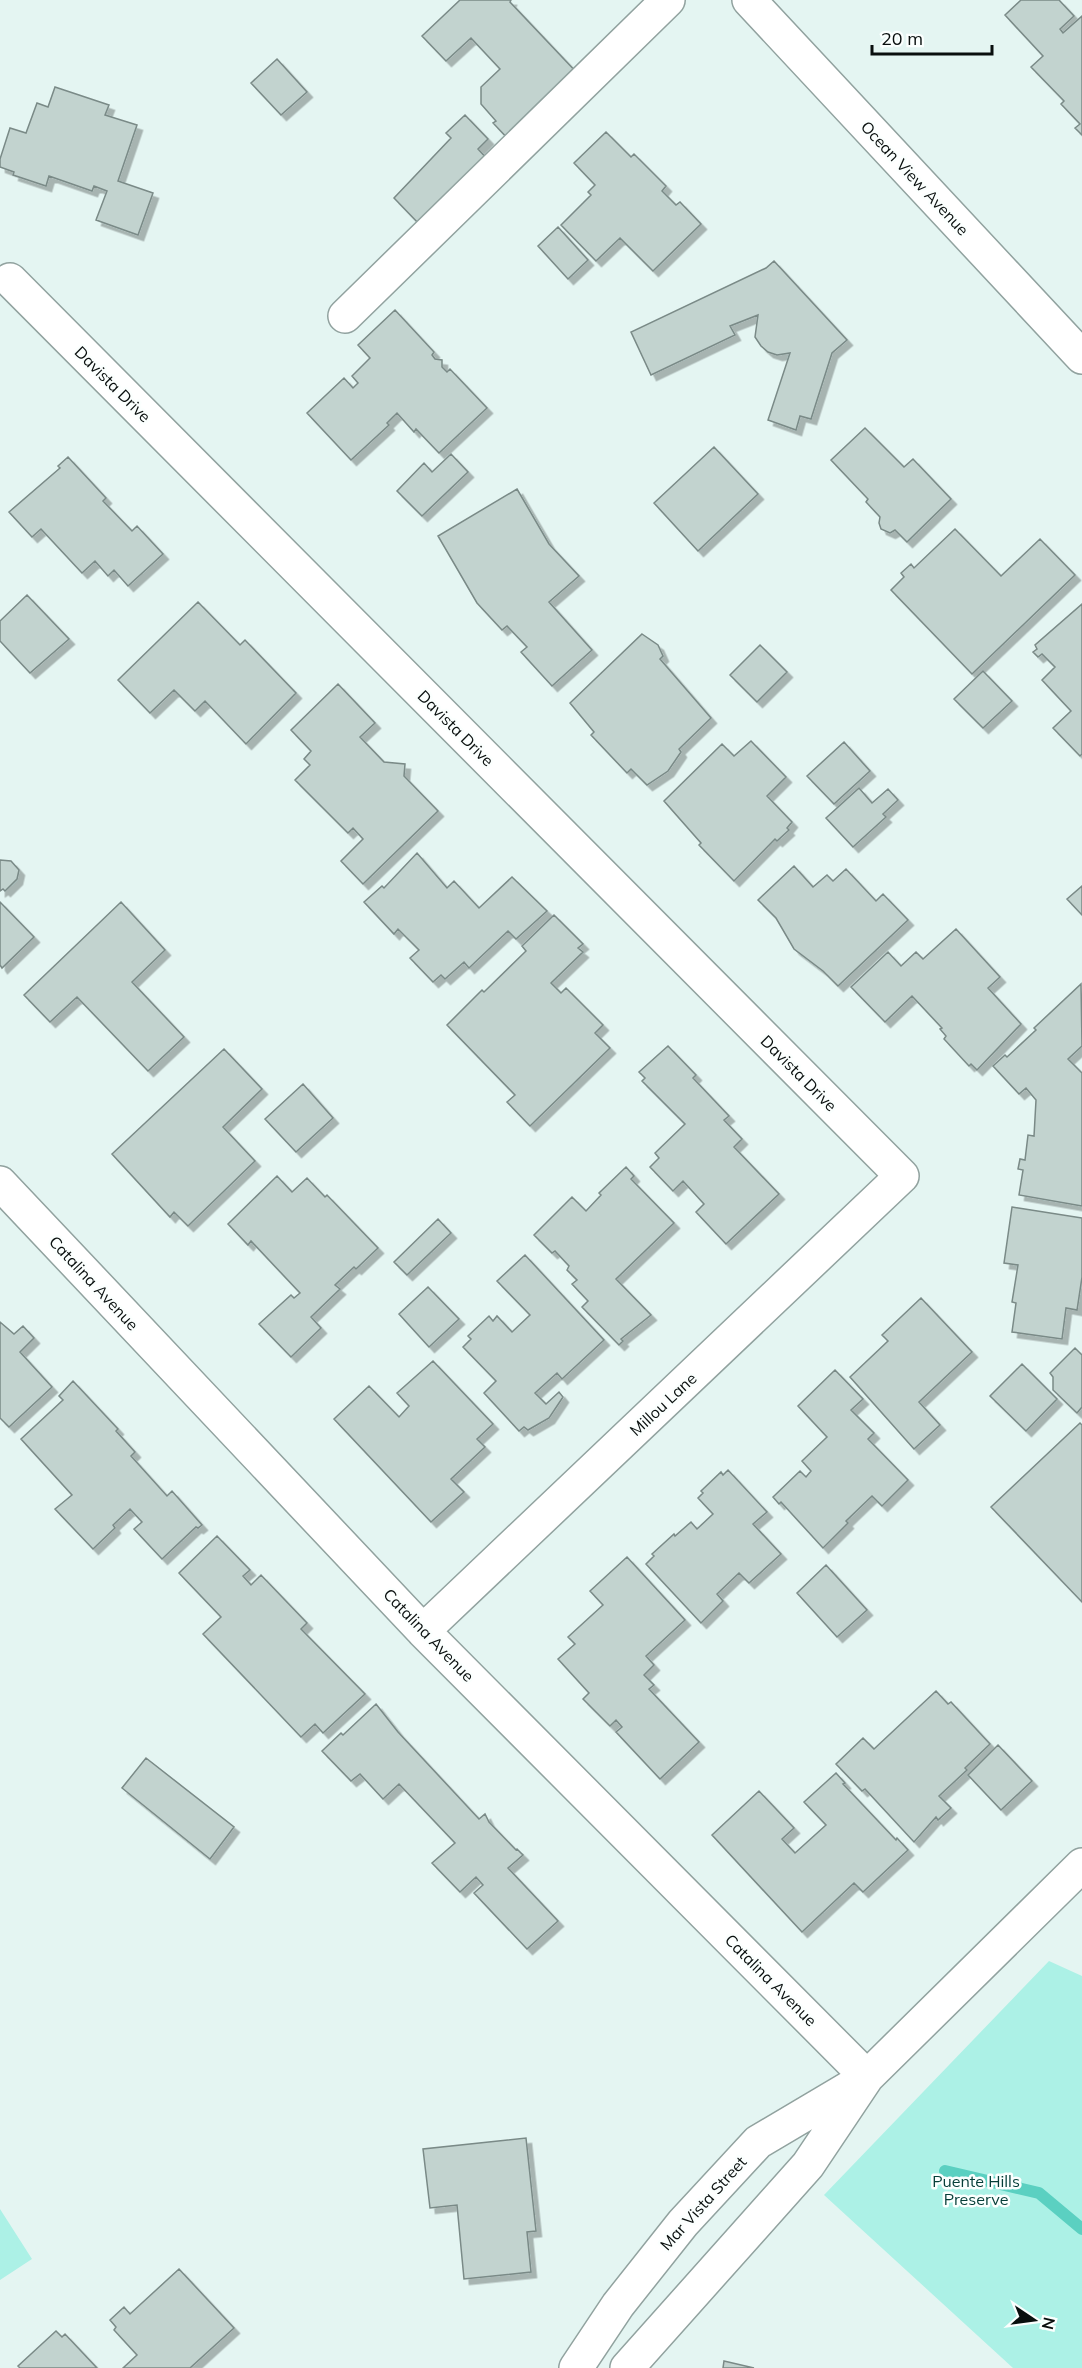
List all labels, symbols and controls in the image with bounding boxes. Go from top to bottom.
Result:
scale bar [872,18,992,56]
text: 20 m [881,27,923,50]
street label: Ocean View Avenue [857,117,973,239]
street label: Davista Drive [71,342,155,426]
street label: Davista Drive [414,686,498,770]
street label: Davista Drive [757,1031,841,1115]
street label: Catalina Avenue [45,1232,143,1334]
street label: Millou Lane [625,1368,701,1440]
street label: Catalina Avenue [379,1584,479,1686]
street label: Catalina Avenue [721,1930,821,2030]
street label: Mar Vista Street [655,2152,751,2254]
park label: Puente Hills Preserve [932,2171,1020,2209]
north arrow [1004,2290,1064,2350]
text: N [1038,2315,1060,2332]

